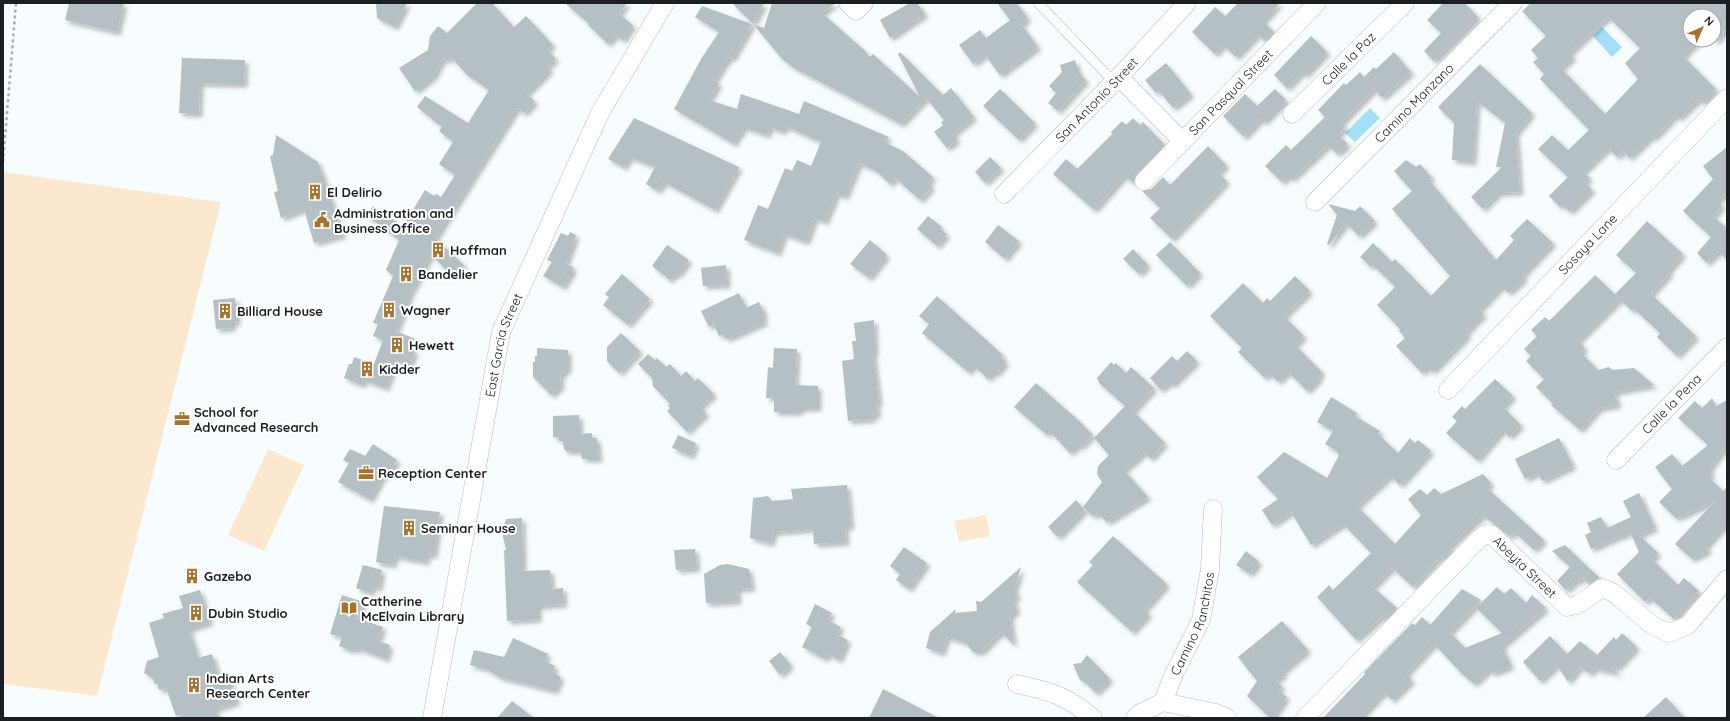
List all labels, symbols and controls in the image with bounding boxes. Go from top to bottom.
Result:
north arrow [1682,8,1722,48]
text: N [1701,13,1717,29]
street label: Calle la Paz [1318,29,1379,89]
street label: San Pasqual Street [1185,46,1276,138]
street label: San Antonio Street [1052,54,1141,145]
street label: Camino Manzano [1371,60,1457,146]
building icon: El Delirio [306,183,324,201]
place label: El Delirio [327,184,382,200]
place label: Administration and Business Office [334,205,454,236]
street label: Sosaya Lane [1555,210,1620,278]
public building icon: Administration and Business Office [313,211,331,229]
building icon: Hoffman [429,241,447,259]
place label: Hoffman [450,242,507,258]
building icon: Bandelier [397,265,415,283]
place label: Bandelier [418,266,479,282]
street label: East Garcia Street [482,291,526,398]
building icon: Wagner [380,301,398,319]
building icon: Billiard House [216,302,234,320]
place label: Wagner [401,302,451,318]
place label: Billiard House [237,303,323,319]
building icon: Hewett [388,336,406,354]
place label: Hewett [409,337,454,353]
building icon: Kidder [358,360,376,378]
place label: Kidder [379,361,421,377]
street label: Calle la Pena [1638,370,1704,437]
place label: School for Advanced Research [194,404,318,435]
office icon: School for Advanced Research [173,410,191,428]
office icon: Reception Center [357,464,375,482]
place label: Reception Center [378,465,488,481]
building icon: Seminar House [400,519,418,537]
place label: Seminar House [421,520,516,536]
street label: Abeyta Street [1490,532,1560,601]
building icon: Gazebo [183,567,201,585]
place label: Gazebo [204,568,252,584]
street label: Camino Ranchitos [1167,571,1217,678]
place label: Catherine McElvain Library [361,593,464,624]
library icon: Catherine McElvain Library [340,599,358,617]
building icon: Dubin Studio [187,604,205,622]
place label: Dubin Studio [208,605,288,621]
place label: Indian Arts Research Center [206,670,311,701]
building icon: Indian Arts Research Center [185,676,203,694]

